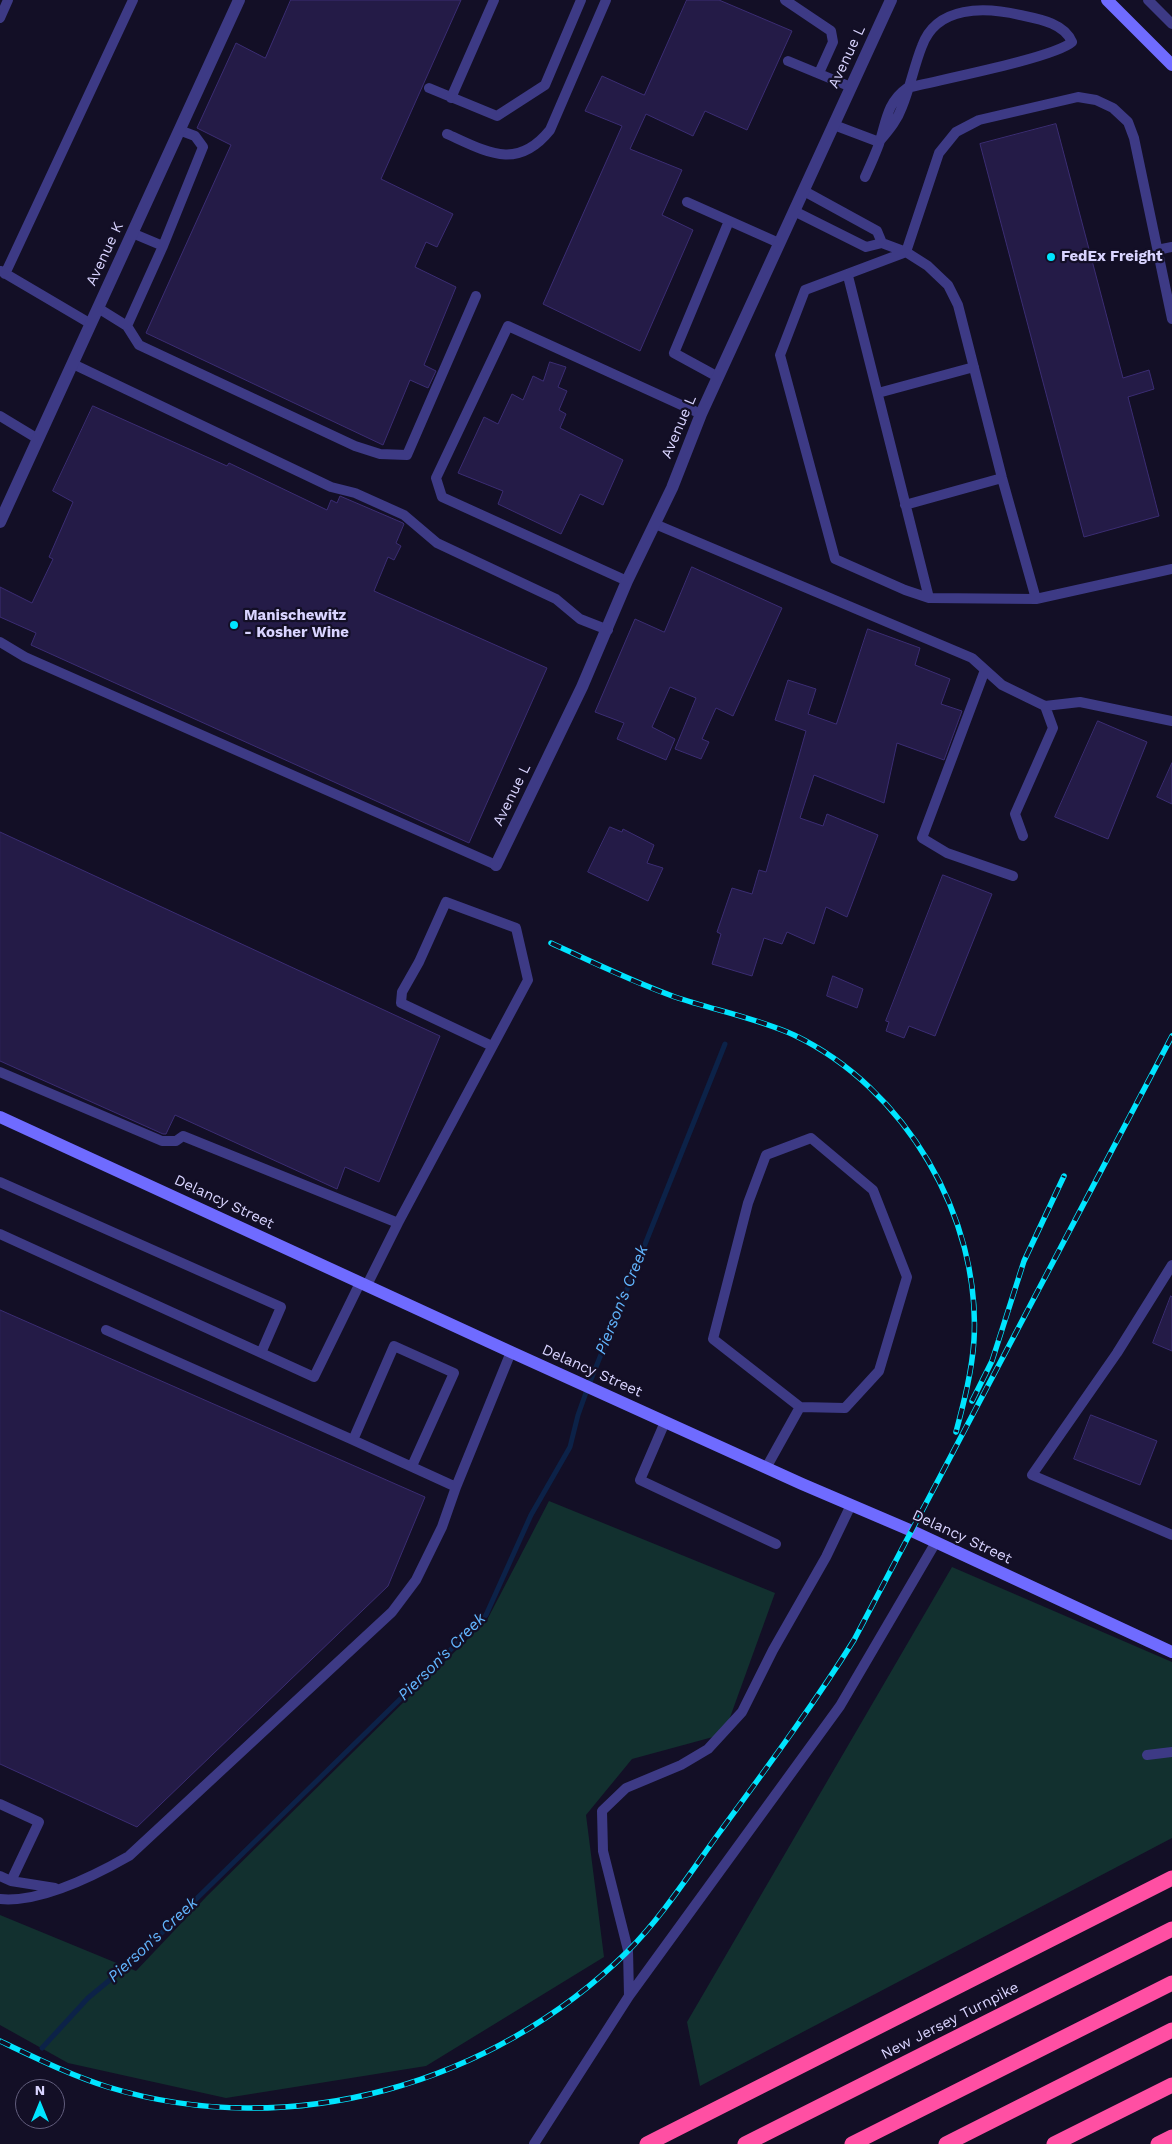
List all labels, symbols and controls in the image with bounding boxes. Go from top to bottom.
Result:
street label: Avenue L [825,23,869,91]
street label: Avenue K [82,219,128,289]
place label: FedEx Freight [1061,248,1163,266]
marker: FedEx Freight [1045,251,1057,263]
street label: Avenue L [658,393,700,461]
place label: Manischewitz - Kosher Wine [244,607,349,642]
marker: Manischewitz - Kosher Wine [228,619,240,631]
street label: Avenue L [489,761,535,829]
street label: Delancy Street [171,1171,277,1233]
water label: Pierson's Creek [591,1243,653,1357]
street label: Delancy Street [539,1341,645,1401]
street label: Delancy Street [909,1506,1015,1568]
water label: Pierson's Creek [394,1609,490,1705]
water label: Pierson's Creek [104,1893,202,1987]
street label: New Jersey Turnpike [878,1978,1022,2064]
north arrow [15,2079,65,2129]
text: N [35,2082,45,2098]

